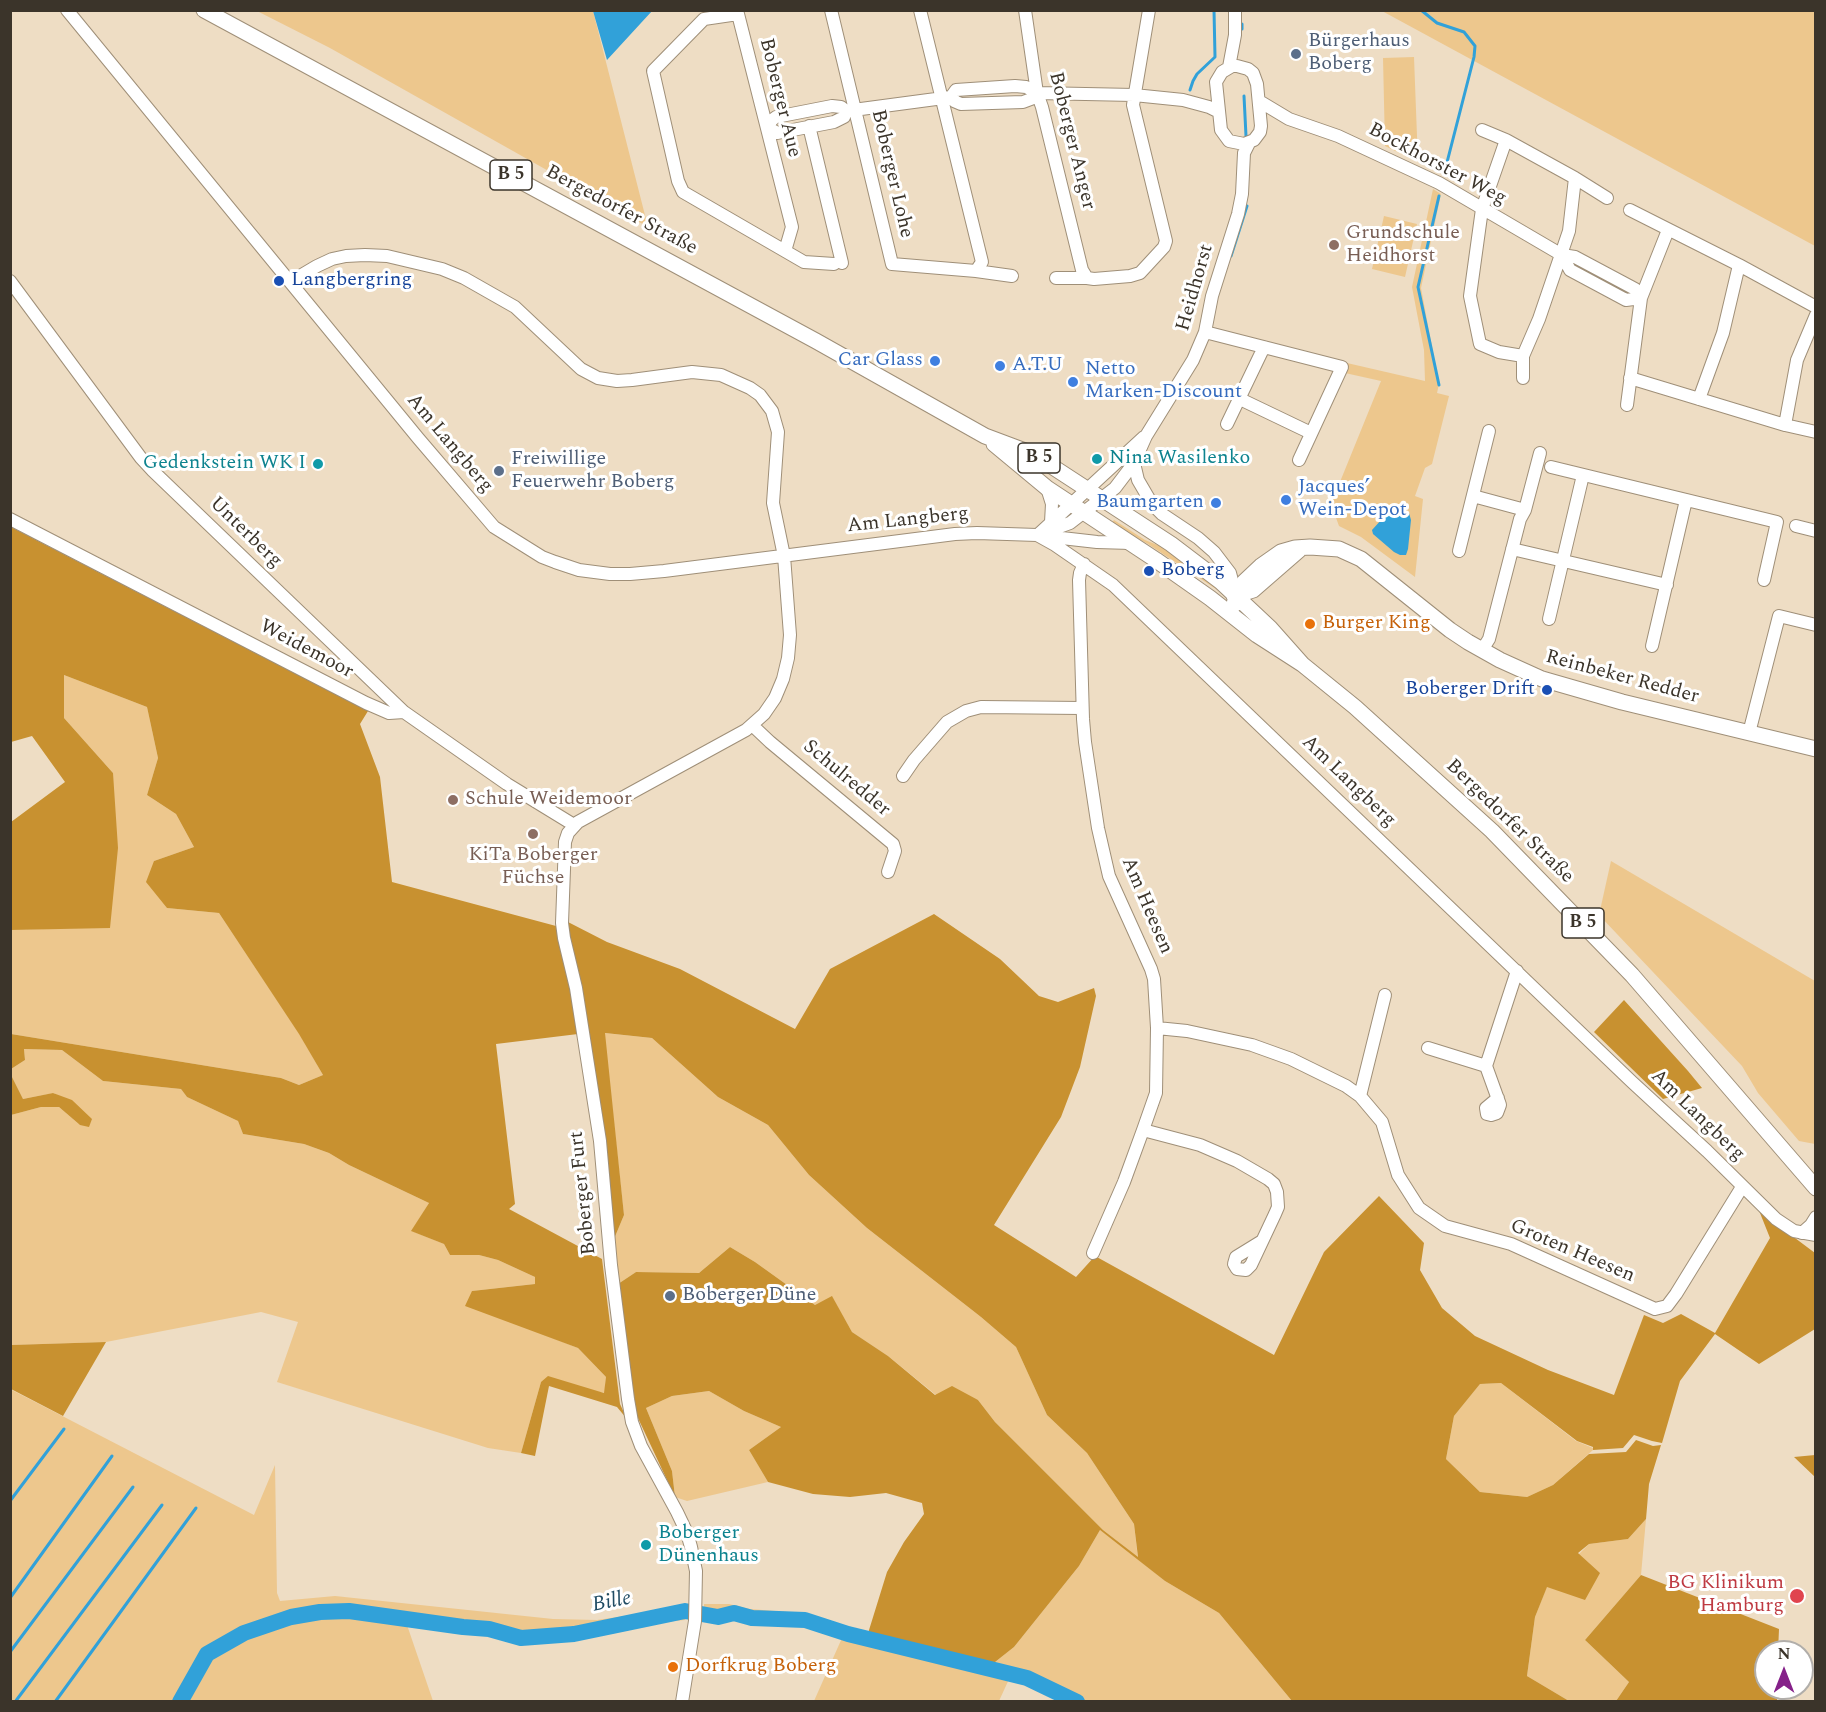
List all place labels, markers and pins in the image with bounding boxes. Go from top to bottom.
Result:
place label: Bürgerhaus Boberg [1308,30,1410,77]
marker: Bürgerhaus Boberg [1289,47,1303,61]
place label: Grundschule Heidhorst [1346,222,1460,269]
marker: Grundschule Heidhorst [1327,238,1341,252]
place label: Langbergring [291,269,412,293]
marker: Langbergring [272,274,286,288]
place label: Car Glass [838,349,923,373]
marker: Car Glass [928,354,942,368]
place label: A.T.U [1012,354,1063,378]
place label: Netto Marken-Discount [1085,358,1242,405]
marker: A.T.U [993,359,1007,373]
marker: Netto Marken-Discount [1066,375,1080,389]
place label: Nina Wasilenko [1109,447,1250,471]
place label: Freiwillige Feuerwehr Boberg [511,448,674,495]
place label: Gedenkstein WK I [143,452,306,476]
marker: Nina Wasilenko [1090,452,1104,466]
marker: Gedenkstein WK I [311,457,325,471]
marker: Freiwillige Feuerwehr Boberg [492,464,506,478]
place label: Jacques’ Wein-Depot [1298,476,1407,523]
place label: Baumgarten [1096,491,1204,515]
marker: Jacques’ Wein-Depot [1279,493,1293,507]
marker: Baumgarten [1209,496,1223,510]
place label: Boberg [1161,559,1225,583]
marker: Boberg [1142,564,1156,578]
place label: Burger King [1322,612,1431,636]
marker: Burger King [1303,617,1317,631]
place label: Boberger Drift [1405,678,1535,702]
marker: Boberger Drift [1540,683,1554,697]
place label: Schule Weidemoor [465,788,632,812]
marker: Schule Weidemoor [446,793,460,807]
marker: KiTa Boberger Füchse [526,827,540,841]
place label: KiTa Boberger Füchse [468,844,598,891]
place label: Boberger Düne [682,1284,816,1308]
marker: Boberger Düne [663,1289,677,1303]
place label: Boberger Dünenhaus [658,1522,759,1569]
marker: Boberger Dünenhaus [639,1538,653,1552]
place label: BG Klinikum Hamburg [1667,1572,1784,1619]
marker: BG Klinikum Hamburg [1788,1587,1806,1605]
place label: Dorfkrug Boberg [685,1655,836,1679]
marker: Dorfkrug Boberg [666,1660,680,1674]

